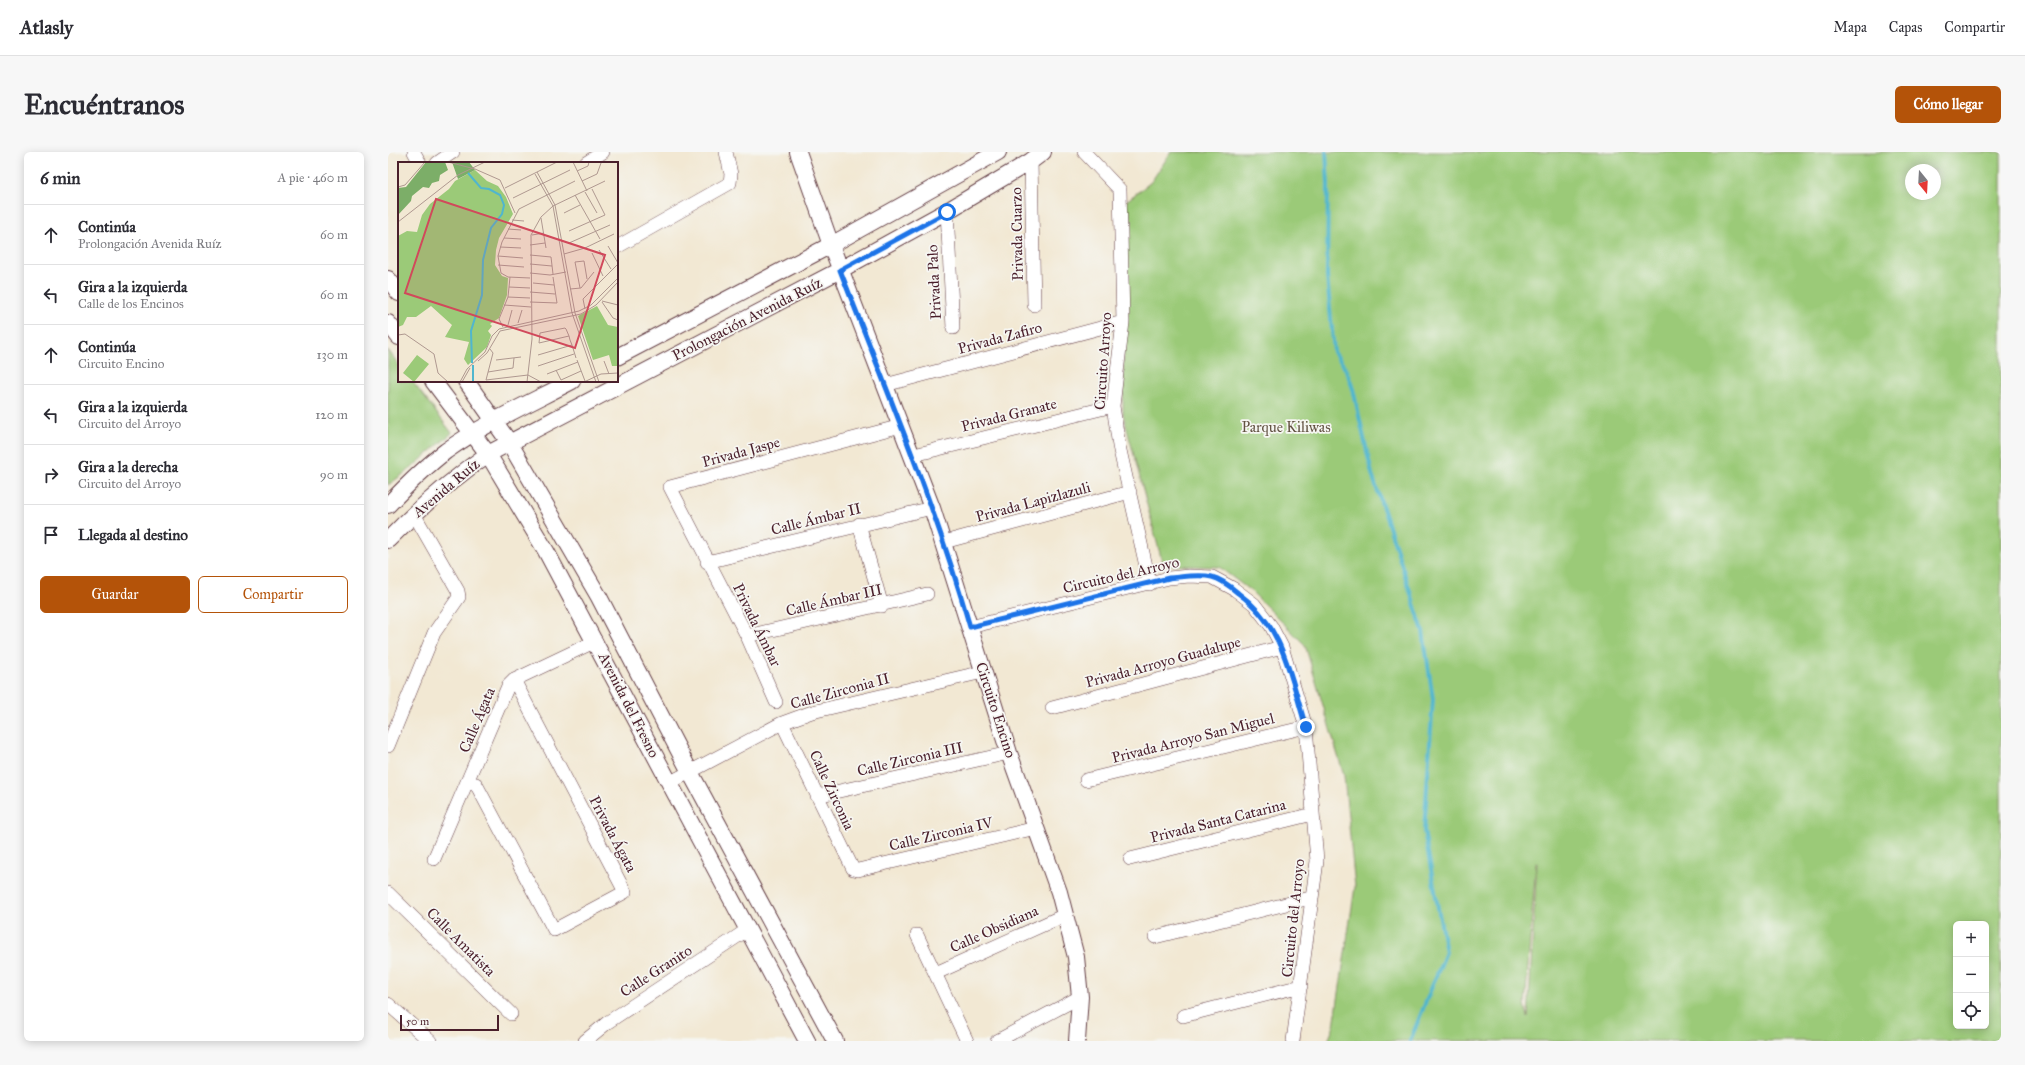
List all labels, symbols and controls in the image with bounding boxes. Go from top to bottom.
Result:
text: Atlasly [20,16,73,39]
text: Mapa [1834,19,1867,36]
text: Capas [1889,19,1922,36]
text: Compartir [1944,19,2005,36]
button: Cómo llegar [1895,86,2001,123]
text: Encuéntranos [24,87,185,122]
inset map [398,162,618,382]
north arrow [1905,164,1941,200]
text: 6 min [40,168,81,189]
text: A pie · 460 m [277,170,348,186]
street label: Privada Cuarzo [1007,187,1027,281]
route start [938,203,956,221]
text: Continúa [78,218,136,236]
icon: ahead [40,224,62,246]
text: 60 m [320,227,348,243]
text: Prolongación Avenida Ruíz [78,236,222,252]
street label: Privada Palo [923,244,945,320]
street label: Prolongación Avenida Ruíz [669,273,825,365]
text: Gira a la izquierda [78,278,187,296]
icon: left [40,284,62,306]
text: 60 m [320,287,348,303]
text: Calle de los Encinos [78,296,184,312]
street label: Circuito Arroyo [1091,311,1115,410]
street label: Privada Zafiro [956,318,1044,358]
text: Continúa [78,338,136,356]
icon: ahead [40,344,62,366]
text: 130 m [316,347,348,363]
text: Circuito Encino [78,356,164,372]
street label: Privada Granate [959,394,1059,436]
text: Gira a la izquierda [78,398,187,416]
icon: left [40,404,62,426]
text: 120 m [315,407,348,423]
text: Circuito del Arroyo [78,416,181,432]
park label: Parque Kiliwas [1241,418,1331,437]
street label: Privada Jaspe [700,433,782,472]
street label: Avenida Ruíz [408,455,483,522]
text: Gira a la derecha [78,458,178,476]
icon: right [40,464,62,486]
text: 90 m [320,467,348,483]
text: Circuito del Arroyo [78,476,181,492]
street label: Privada Lapizlazuli [974,478,1092,526]
street label: Calle Ámbar II [769,498,863,539]
icon: arrive [40,524,62,546]
text: Llegada al destino [78,526,188,544]
street label: Circuito del Arroyo [1061,553,1181,597]
button: Guardar [40,576,190,613]
button: Compartir [198,576,348,613]
street label: Calle Ámbar III [784,579,884,620]
street label: Privada Ámbar [729,580,786,670]
street label: Privada Arroyo Guadalupe [1083,633,1243,691]
street label: Avenida del Fresno [594,649,663,761]
street label: Circuito Encino [972,660,1020,760]
street label: Calle Zirconia II [788,669,892,713]
street label: Calle Ágata [454,684,499,755]
street label: Privada Arroyo San Miguel [1110,709,1277,767]
route end [1297,718,1315,736]
street label: Calle Zirconia III [855,738,965,780]
street label: Calle Zirconia [806,747,859,833]
street label: Privada Ágata [585,792,642,876]
street label: Privada Santa Catarina [1148,795,1288,847]
street label: Calle Zirconia IV [887,813,995,855]
street label: Circuito del Arroyo [1278,858,1308,978]
street label: Calle Obsidiana [947,901,1042,957]
street label: Calle Amatista [423,904,500,981]
map controls [1953,921,1989,1029]
button: + [1953,921,1989,957]
street label: Calle Granito [617,941,696,1001]
button: − [1953,957,1989,993]
button: locate [1953,993,1989,1029]
scale bar [400,1013,499,1032]
text: 50 m [406,1015,429,1028]

